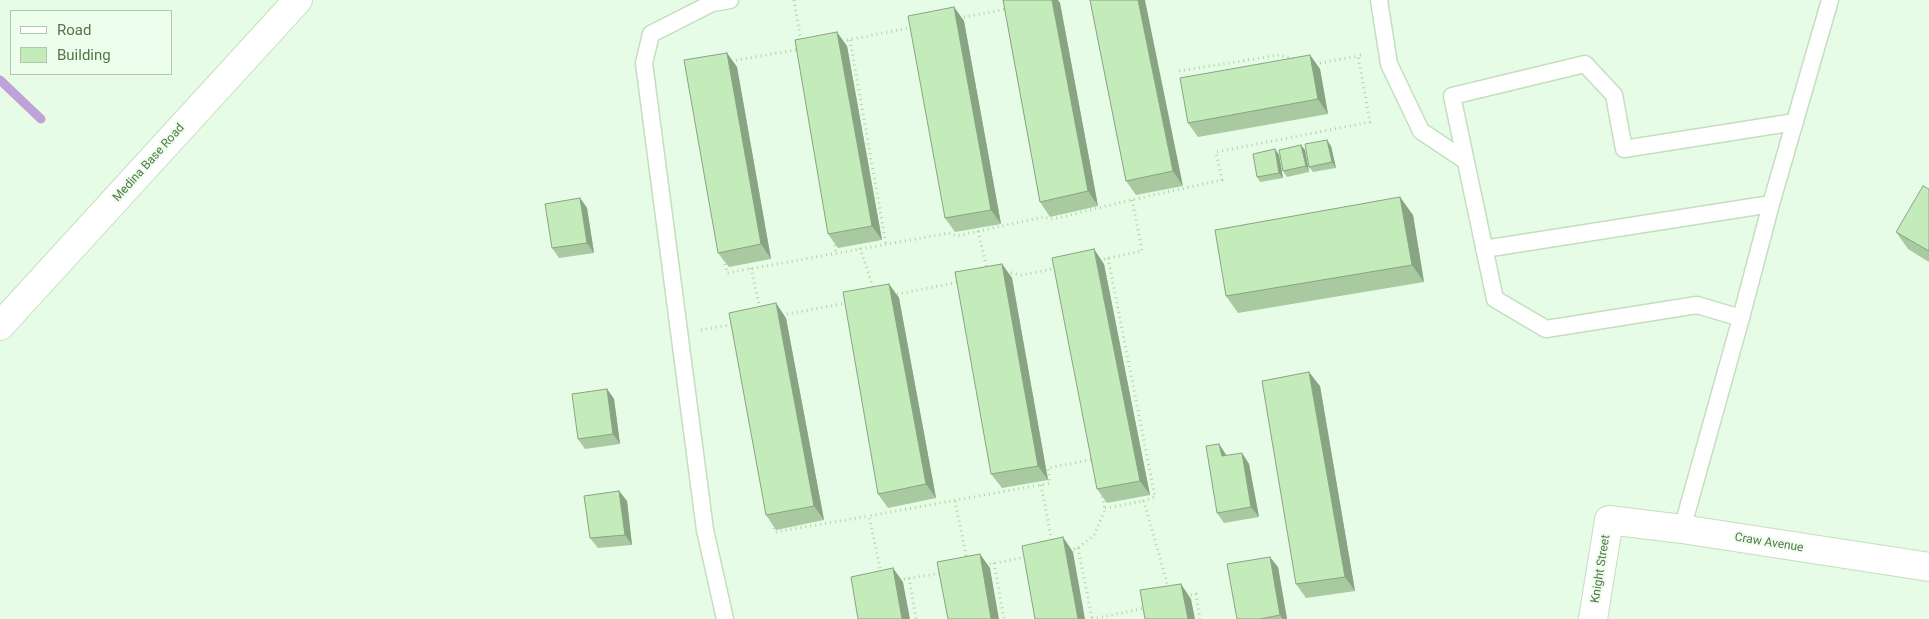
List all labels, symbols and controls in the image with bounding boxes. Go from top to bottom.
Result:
legend [10,10,172,75]
text: Road [57,21,91,39]
text: Building [57,46,111,64]
street label: Medina Base Road [110,121,188,205]
street label: Craw Avenue [1734,530,1804,556]
street label: Knight Street [1589,534,1613,604]

